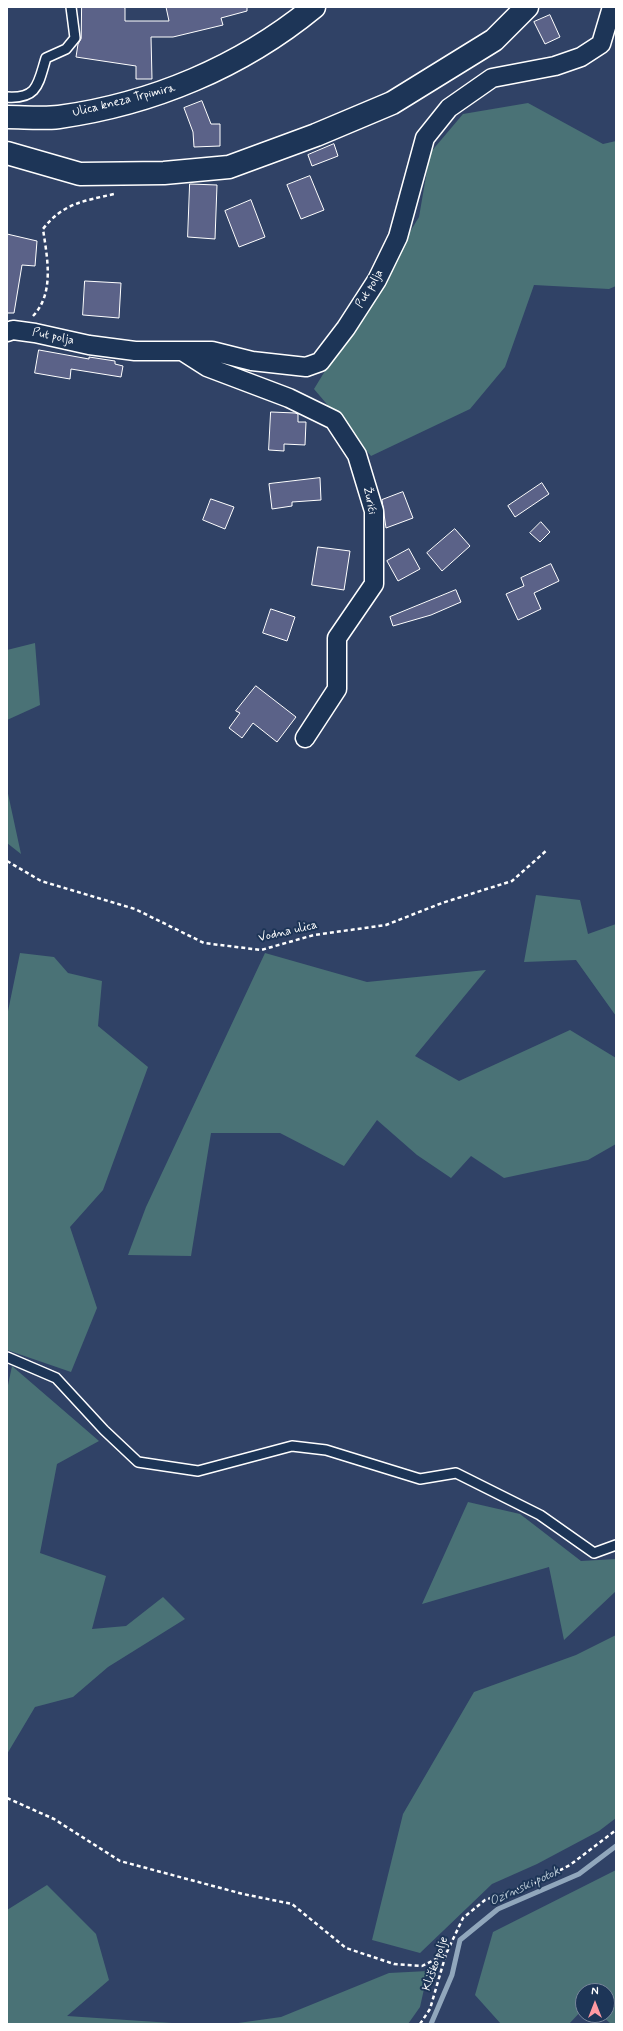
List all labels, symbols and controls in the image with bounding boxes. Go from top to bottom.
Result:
street label: Ulica kneza Trpimira [71,81,177,121]
street label: Put polja [353,267,387,311]
street label: Put polja [31,326,75,348]
street label: Žurići [359,486,379,516]
street label: Vodna ulica [257,918,319,946]
water label: Ozrnski potok [487,1864,563,1910]
street label: Kliško polje [420,1935,452,1993]
north arrow [575,1983,615,2023]
text: N [591,1985,599,1999]

